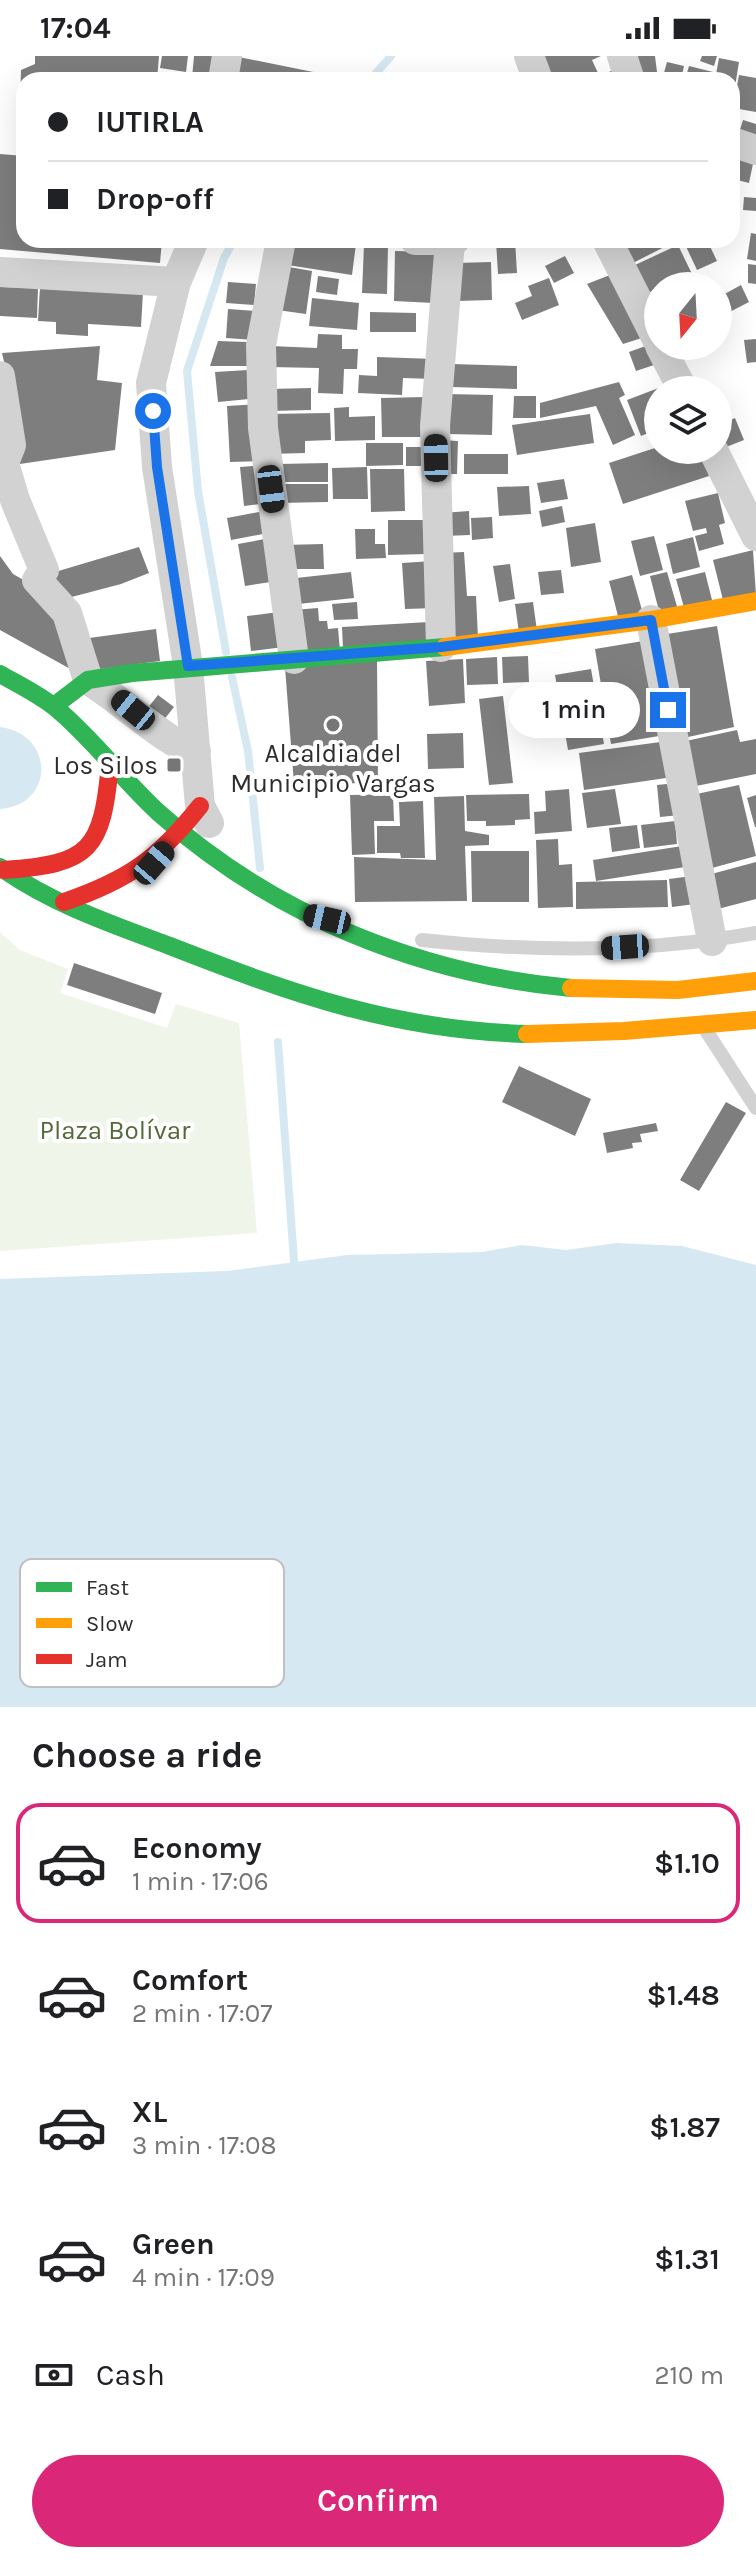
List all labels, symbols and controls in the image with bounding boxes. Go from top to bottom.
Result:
text: 17:04 [40,10,111,46]
text: IUTIRLA [96,104,204,140]
text: Drop-off [96,181,214,217]
north arrow [644,272,732,360]
map controls [644,272,732,464]
button: layers [644,376,732,464]
route start [135,393,171,429]
car [424,434,448,482]
car [256,464,286,514]
callout: 1 min [508,682,640,738]
car [107,686,159,734]
route end [650,692,686,728]
text: 1 min [542,694,606,725]
marker: Alcaldia del Municipio Vargas [324,716,342,734]
place label: Alcaldia del Municipio Vargas [230,738,436,799]
place label: Los Silos [53,750,158,781]
marker: Los Silos [165,756,183,774]
car [129,837,179,889]
car [301,902,353,936]
car [600,933,650,961]
park label: Plaza Bolívar [40,1115,191,1146]
legend [20,1559,284,1687]
text: Fast [86,1575,129,1601]
text: Slow [86,1611,133,1637]
text: Jam [86,1647,128,1673]
text: Choose a ride [32,1734,262,1776]
icon: car [36,1827,108,1899]
text: Economy [132,1830,262,1866]
text: $1.10 [654,1845,720,1881]
text: 1 min · 17:06 [132,1866,269,1897]
icon: car [36,1959,108,2031]
text: Comfort [132,1962,248,1998]
text: $1.48 [646,1977,720,2013]
text: 2 min · 17:07 [132,1998,272,2029]
icon: car [36,2091,108,2163]
text: XL [132,2094,167,2130]
text: $1.87 [649,2109,720,2145]
text: 3 min · 17:08 [132,2130,276,2161]
icon: car [36,2223,108,2295]
text: Green [132,2226,215,2262]
text: $1.31 [654,2241,720,2277]
text: 4 min · 17:09 [132,2262,275,2293]
icon: cash [32,2353,76,2397]
text: Cash [96,2357,165,2393]
text: 210 m [654,2360,724,2391]
button: Confirm [32,2455,724,2547]

